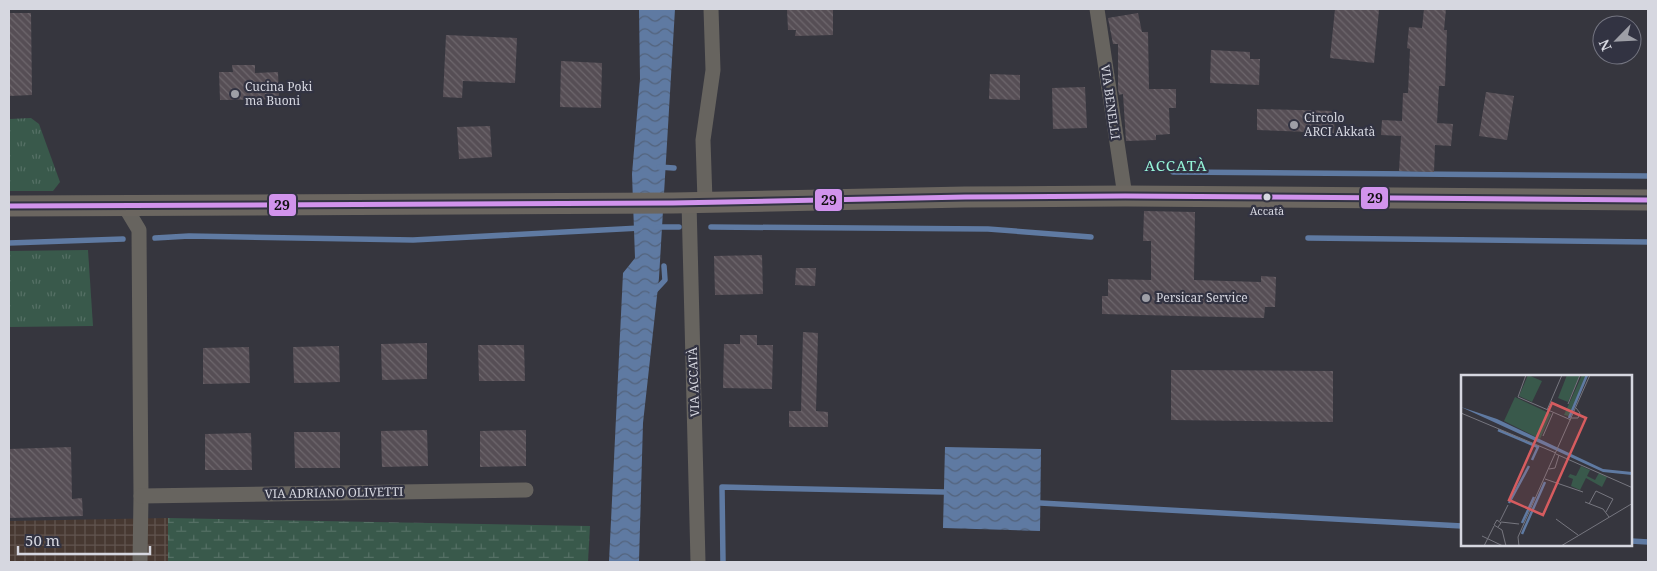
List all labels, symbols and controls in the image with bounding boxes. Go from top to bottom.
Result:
north arrow [1592,15,1642,65]
text: N [1594,37,1616,54]
street label: VIA BENELLI [1097,63,1124,140]
place label: Cucina Poki ma Buoni [245,78,313,109]
marker: Cucina Poki ma Buoni [229,88,241,100]
place label: Circolo ARCI Akkatà [1304,109,1375,140]
marker: Circolo ARCI Akkatà [1288,119,1300,131]
district label: ACCATÀ [1144,155,1208,175]
line badge: 29 [1360,186,1389,210]
line badge: 29 [814,188,843,212]
text: 29 [1367,188,1383,207]
text: 29 [821,190,837,209]
marker: Accatà [1262,192,1272,202]
line badge: 29 [268,193,297,217]
text: 29 [274,195,290,214]
place label: Accatà [1250,203,1284,218]
place label: Persicar Service [1156,289,1248,306]
marker: Persicar Service [1140,292,1152,304]
street label: VIA ACCATÀ [684,346,703,417]
inset map [1461,375,1632,546]
street label: VIA ADRIANO OLIVETTI [265,483,403,502]
scale bar [18,524,150,556]
text: 50 m [25,530,60,550]

